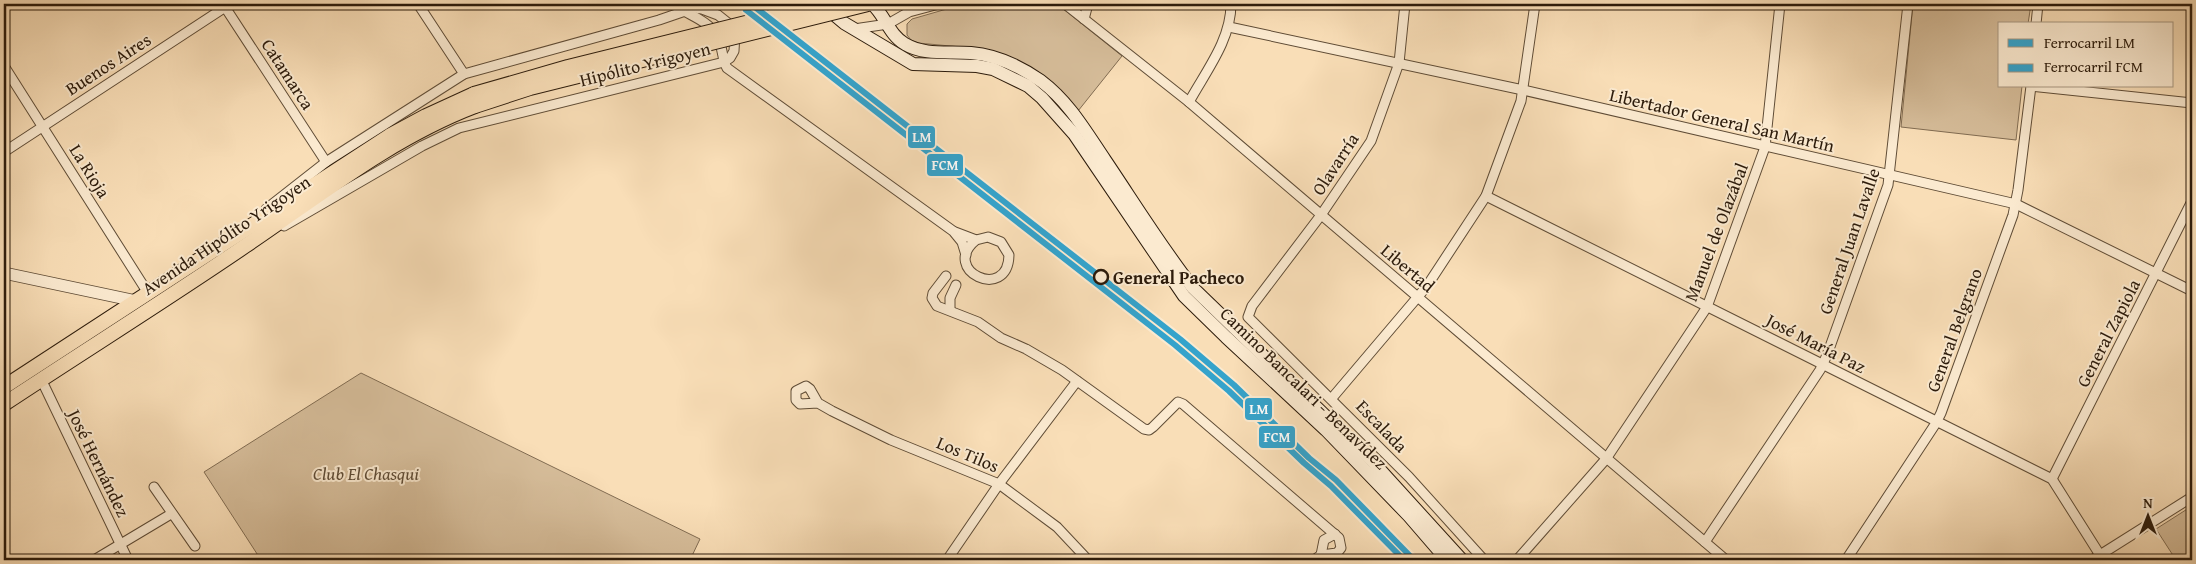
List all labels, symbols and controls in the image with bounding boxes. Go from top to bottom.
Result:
legend [1998,22,2174,88]
street label: Buenos Aires [60,26,156,102]
text: Ferrocarril LM [2044,32,2135,53]
street label: Catamarca [255,33,321,115]
street label: Hipólito Yrigoyen [577,35,713,93]
text: Ferrocarril FCM [2044,56,2143,77]
street label: Libertador General San Martín [1607,81,1837,159]
line badge: LM [907,125,936,149]
text: LM [912,127,932,147]
street label: Olavarría [1305,127,1366,201]
street label: La Rioja [63,139,117,204]
line badge: FCM [926,153,964,177]
text: FCM [931,155,959,175]
street label: Manuel de Olazábal [1677,159,1755,305]
street label: General Juan Lavalle [1811,164,1887,318]
street label: Avenida Hipólito Yrigoyen [136,168,316,302]
street label: Libertad [1375,237,1441,299]
place label: General Pacheco [1113,264,1245,291]
street label: General Belgrano [1919,264,1989,396]
marker: General Pacheco [1093,269,1109,285]
street label: General Zapiola [2069,274,2147,392]
street label: Camino Bancalari - Benavídez [1214,301,1394,475]
street label: José María Paz [1760,305,1871,380]
street label: Escalada [1350,393,1414,459]
line badge: LM [1244,397,1273,421]
text: LM [1249,399,1269,419]
street label: José Hernández [60,403,137,522]
line badge: FCM [1258,425,1296,449]
text: FCM [1263,427,1291,447]
street label: Los Tilos [933,429,1003,479]
park label: Club El Chasqui [313,460,419,487]
north arrow [2124,492,2174,542]
text: N [2143,493,2153,513]

